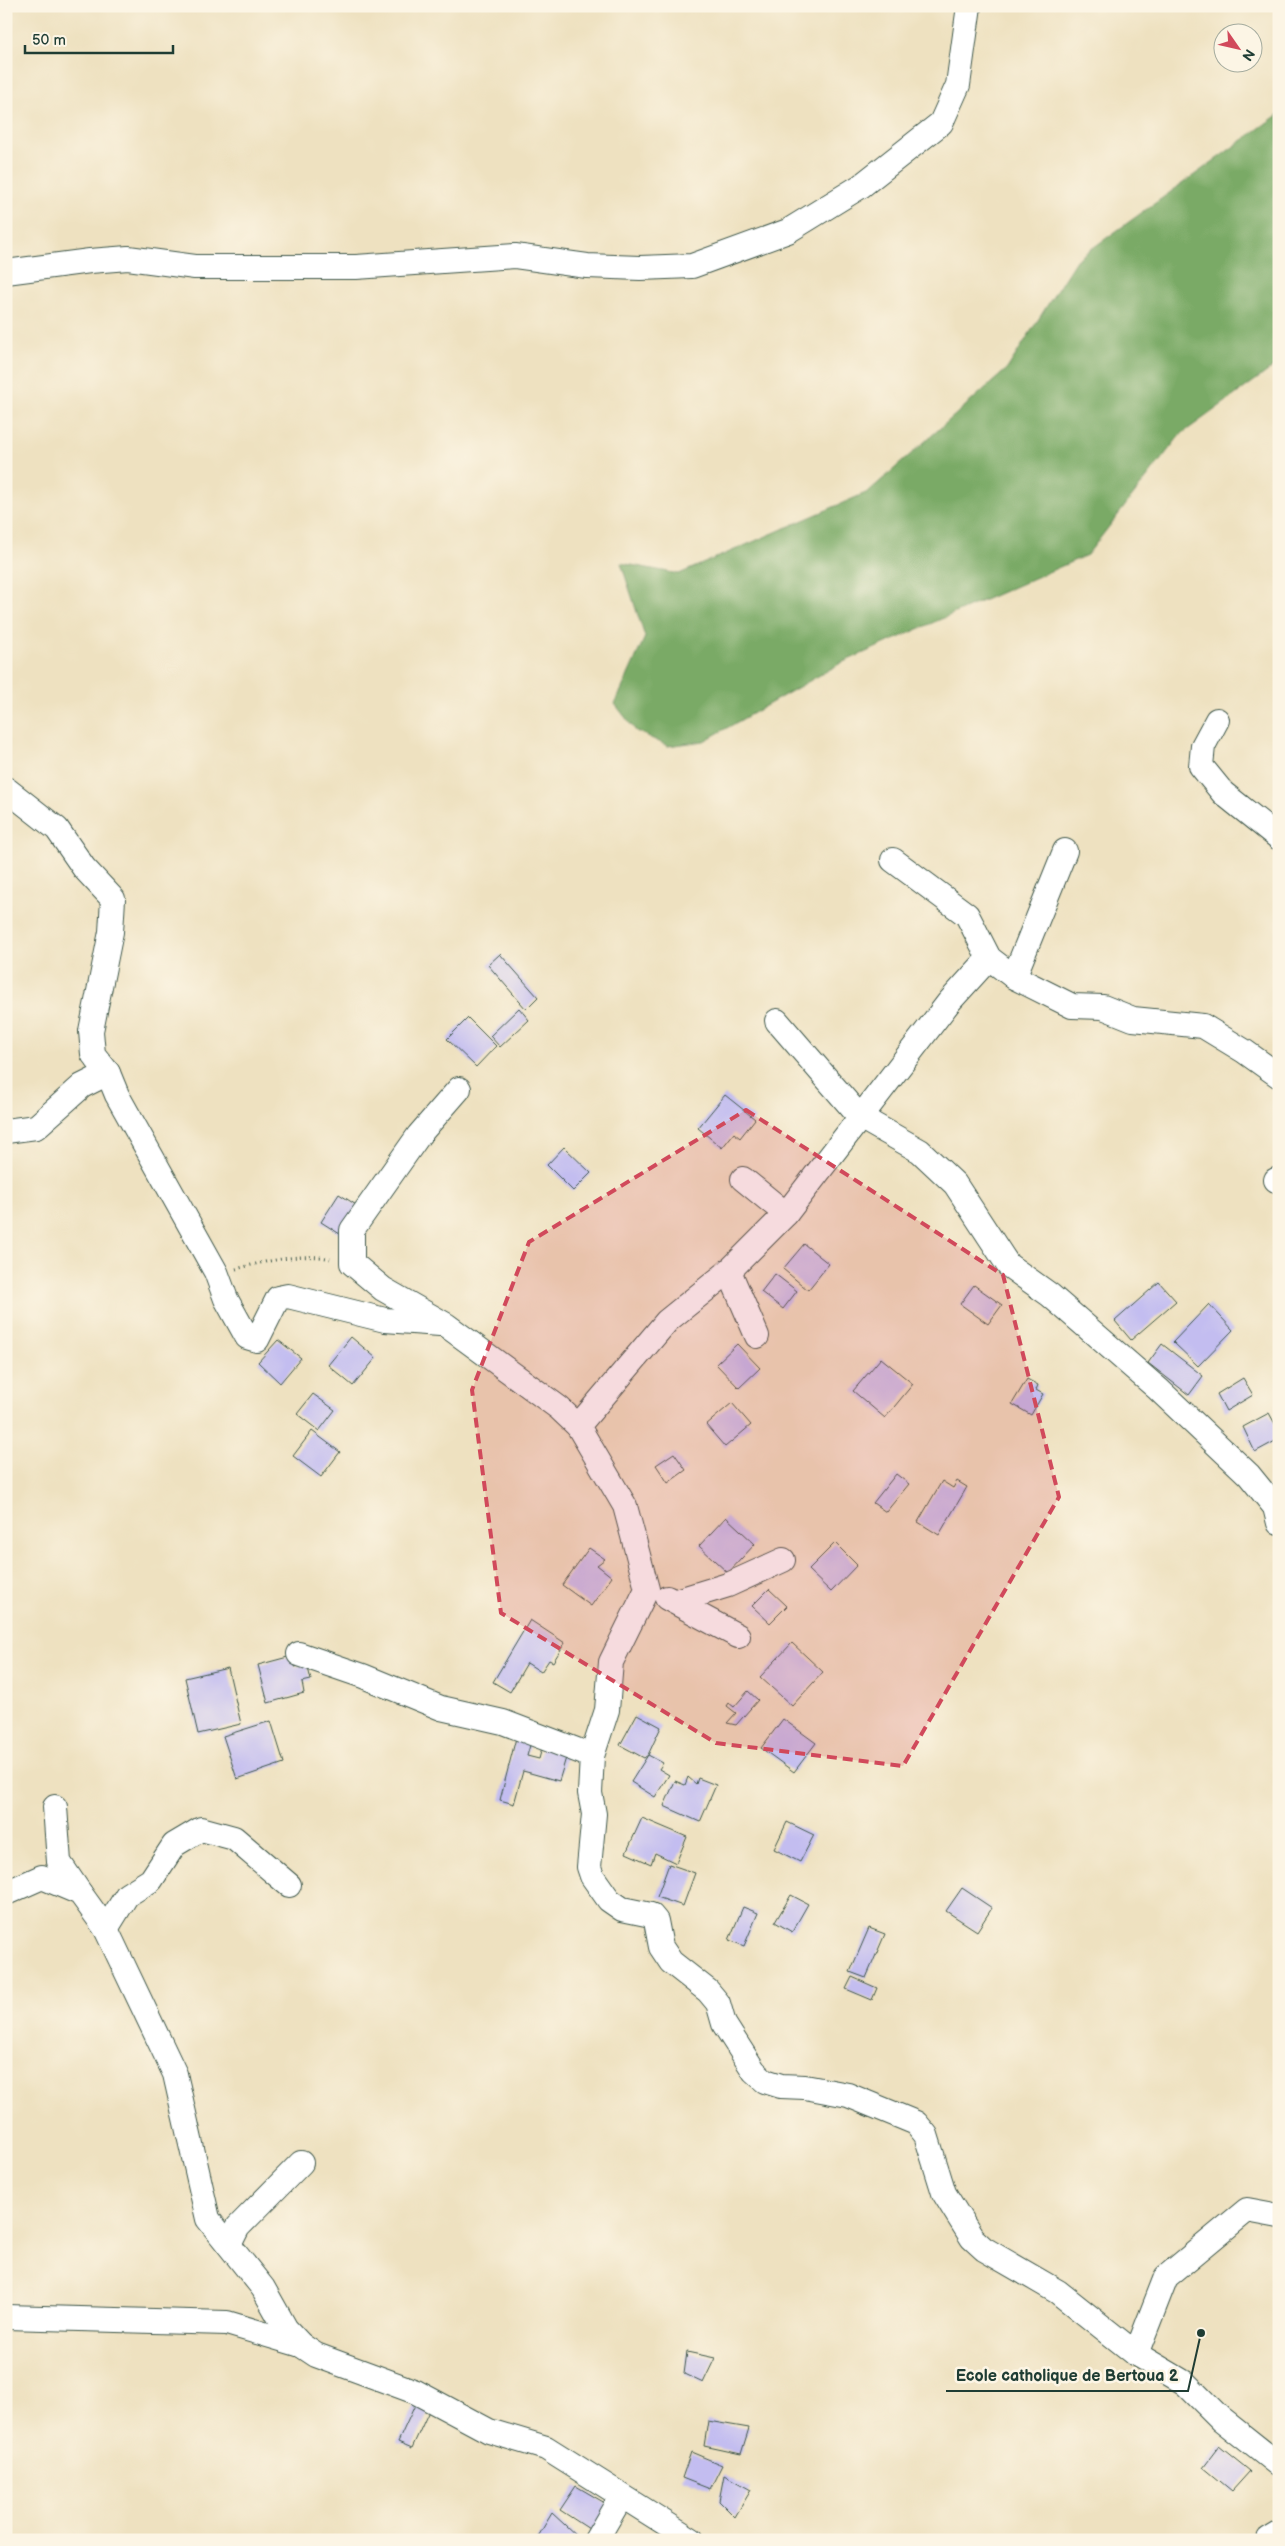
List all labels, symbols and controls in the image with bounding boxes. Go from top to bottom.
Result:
scale bar [25,22,172,54]
north arrow [1212,22,1262,72]
text: 50 m [32,31,66,50]
text: N [1238,46,1258,64]
callout: Ecole catholique de Bertoua 2 [946,2360,1188,2391]
text: Ecole catholique de Bertoua 2 [956,2367,1179,2386]

